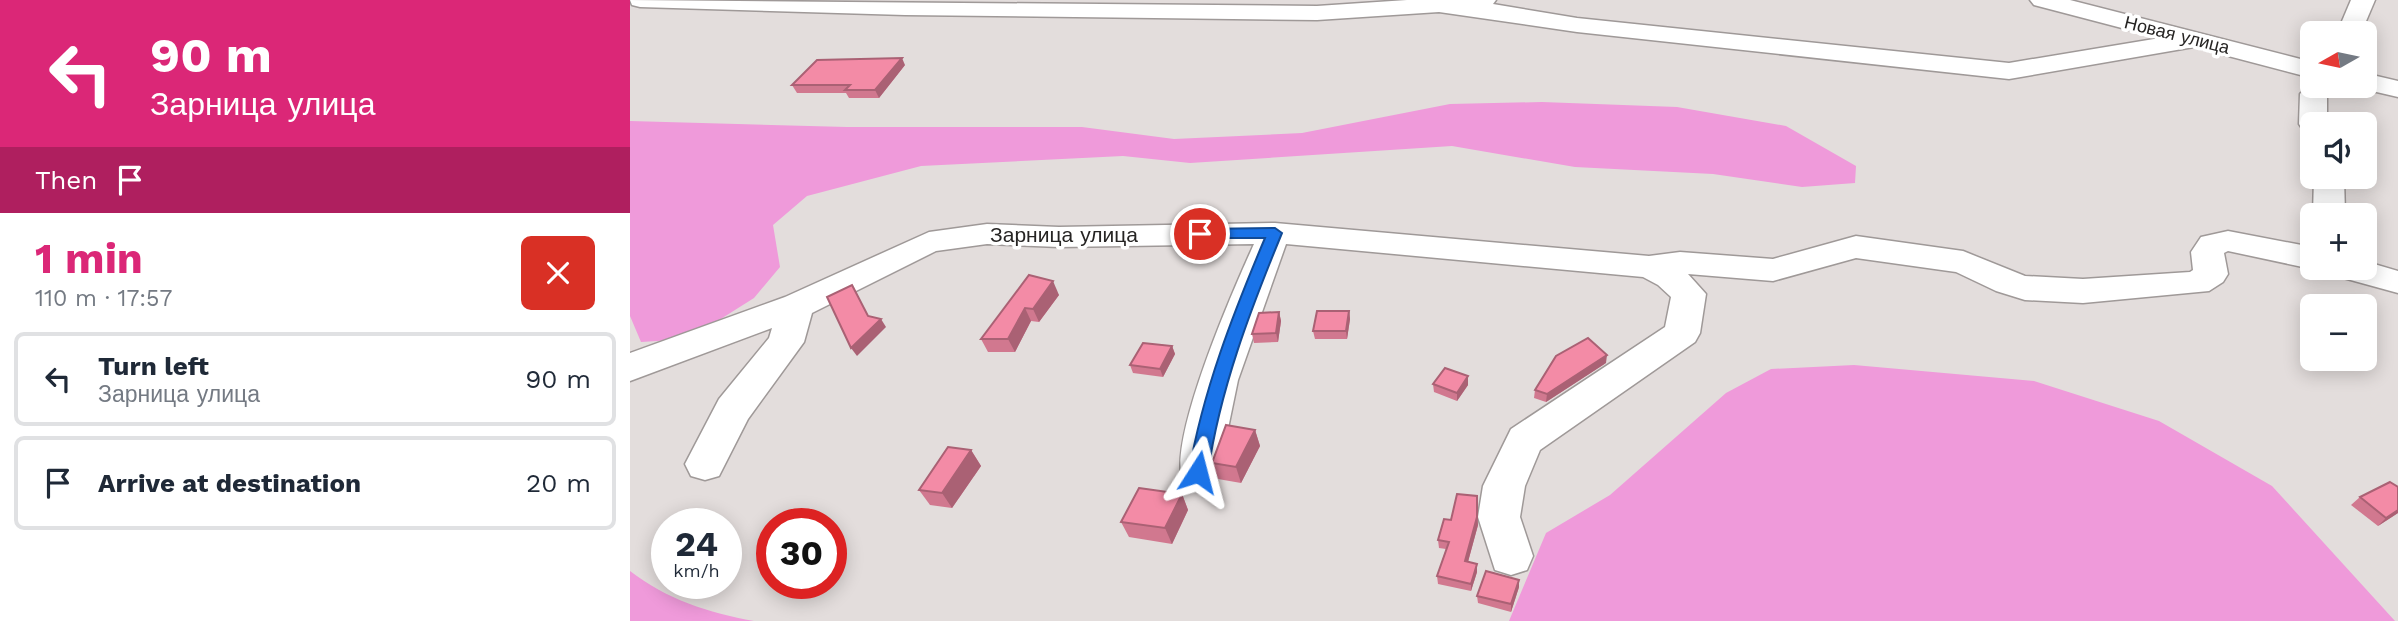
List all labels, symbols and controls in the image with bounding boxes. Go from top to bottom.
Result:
street label: Новая улица [2122,11,2233,58]
north arrow [2300,21,2376,98]
map controls [2300,21,2377,371]
text: 90 m [150,26,272,84]
icon: left [35,28,126,119]
text: Зарница улица [150,85,375,123]
button: sound [2300,112,2377,189]
icon: arrive [111,161,149,199]
text: Then [35,165,97,195]
button: + [2300,203,2377,280]
pin [1170,204,1230,264]
icon: arrive [1181,215,1219,253]
street label: Зарница улица [990,222,1138,247]
text: 1 min [35,234,143,283]
button: close [521,236,595,310]
text: 110 m · 17:57 [35,285,172,312]
button: − [2300,294,2377,371]
text: Turn left [98,351,209,381]
icon: left [39,360,77,398]
text: 90 m [525,364,591,394]
text: Зарница улица [98,381,260,408]
position arrow [1161,435,1235,509]
icon: arrive [39,464,77,502]
text: Arrive at destination [98,468,361,498]
text: 20 m [526,468,591,498]
speed limit sign: 30 [756,508,847,599]
text: 24 [675,523,718,565]
text: km/h [673,560,720,581]

